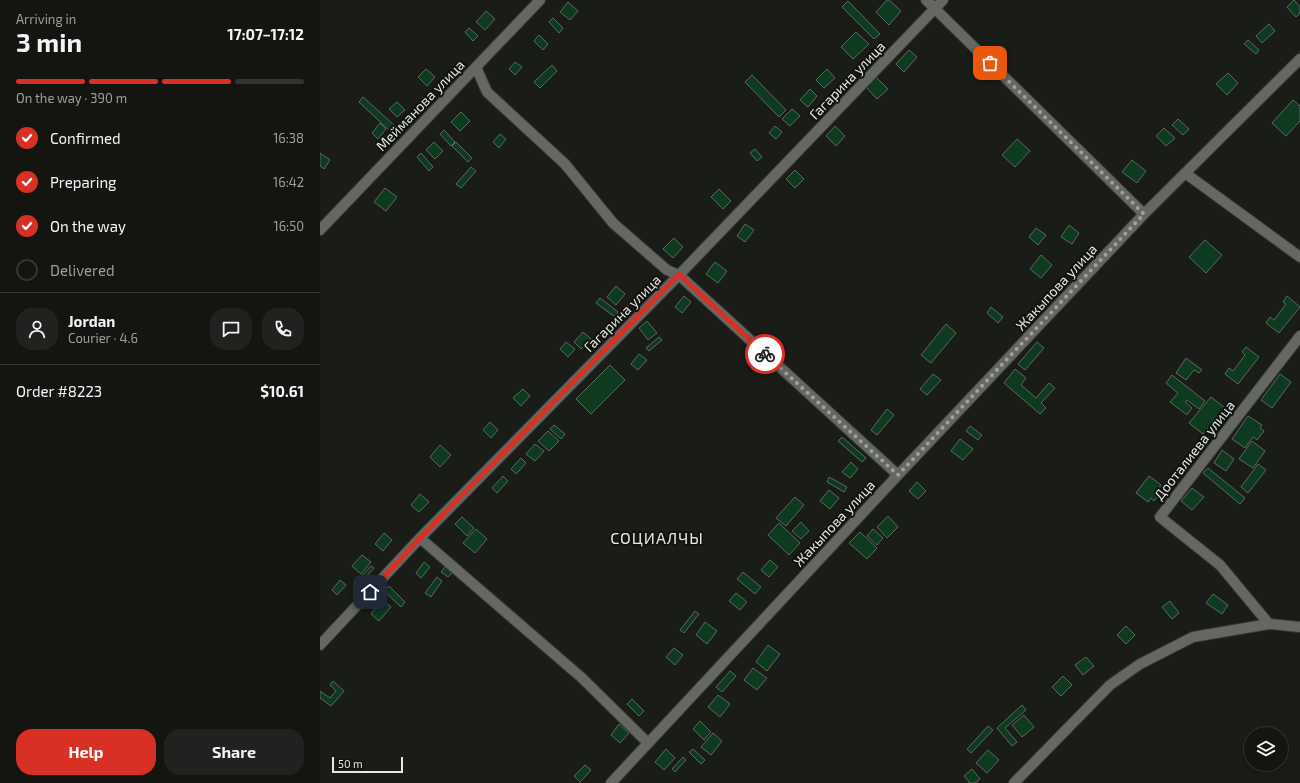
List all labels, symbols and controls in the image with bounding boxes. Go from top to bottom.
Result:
text: Arriving in [16,11,76,27]
text: 17:07–17:12 [227,25,304,43]
text: 3 min [16,26,82,57]
street label: Гагарина улица [805,37,889,123]
pin [973,46,1007,80]
icon: bag [979,52,1001,74]
street label: Мейманова улица [372,56,468,154]
text: On the way · 390 m [16,90,127,106]
icon: check [16,127,38,149]
text: Confirmed [50,129,121,147]
text: 16:38 [273,130,304,146]
icon: check [16,171,38,193]
text: Preparing [50,173,116,191]
text: 16:42 [273,174,304,190]
icon: check [16,215,38,237]
text: On the way [50,217,126,235]
text: 16:50 [274,218,304,234]
street label: Жакыпова улица [1012,240,1100,334]
text: Delivered [50,261,115,279]
street label: Гагарина улица [580,271,664,355]
button: person [16,308,58,350]
button: chat [210,308,252,350]
button: phone [262,308,304,350]
text: Jordan [68,312,115,330]
text: Courier · 4.6 [68,330,138,346]
courier [745,334,785,374]
icon: bike [754,343,776,365]
text: Order #8223 [16,382,102,400]
text: $10.61 [260,382,304,400]
street label: Дооталиева улица [1150,397,1238,503]
street label: Жакыпова улица [790,476,878,570]
district label: СОЦИАЛЧЫ [610,528,704,547]
pin [353,575,387,609]
icon: home [359,581,381,603]
map controls [1244,727,1288,771]
button: layers [1244,727,1288,771]
button: Help [16,729,156,775]
button: Share [164,729,304,775]
scale bar [332,755,403,774]
text: 50 m [338,757,363,770]

